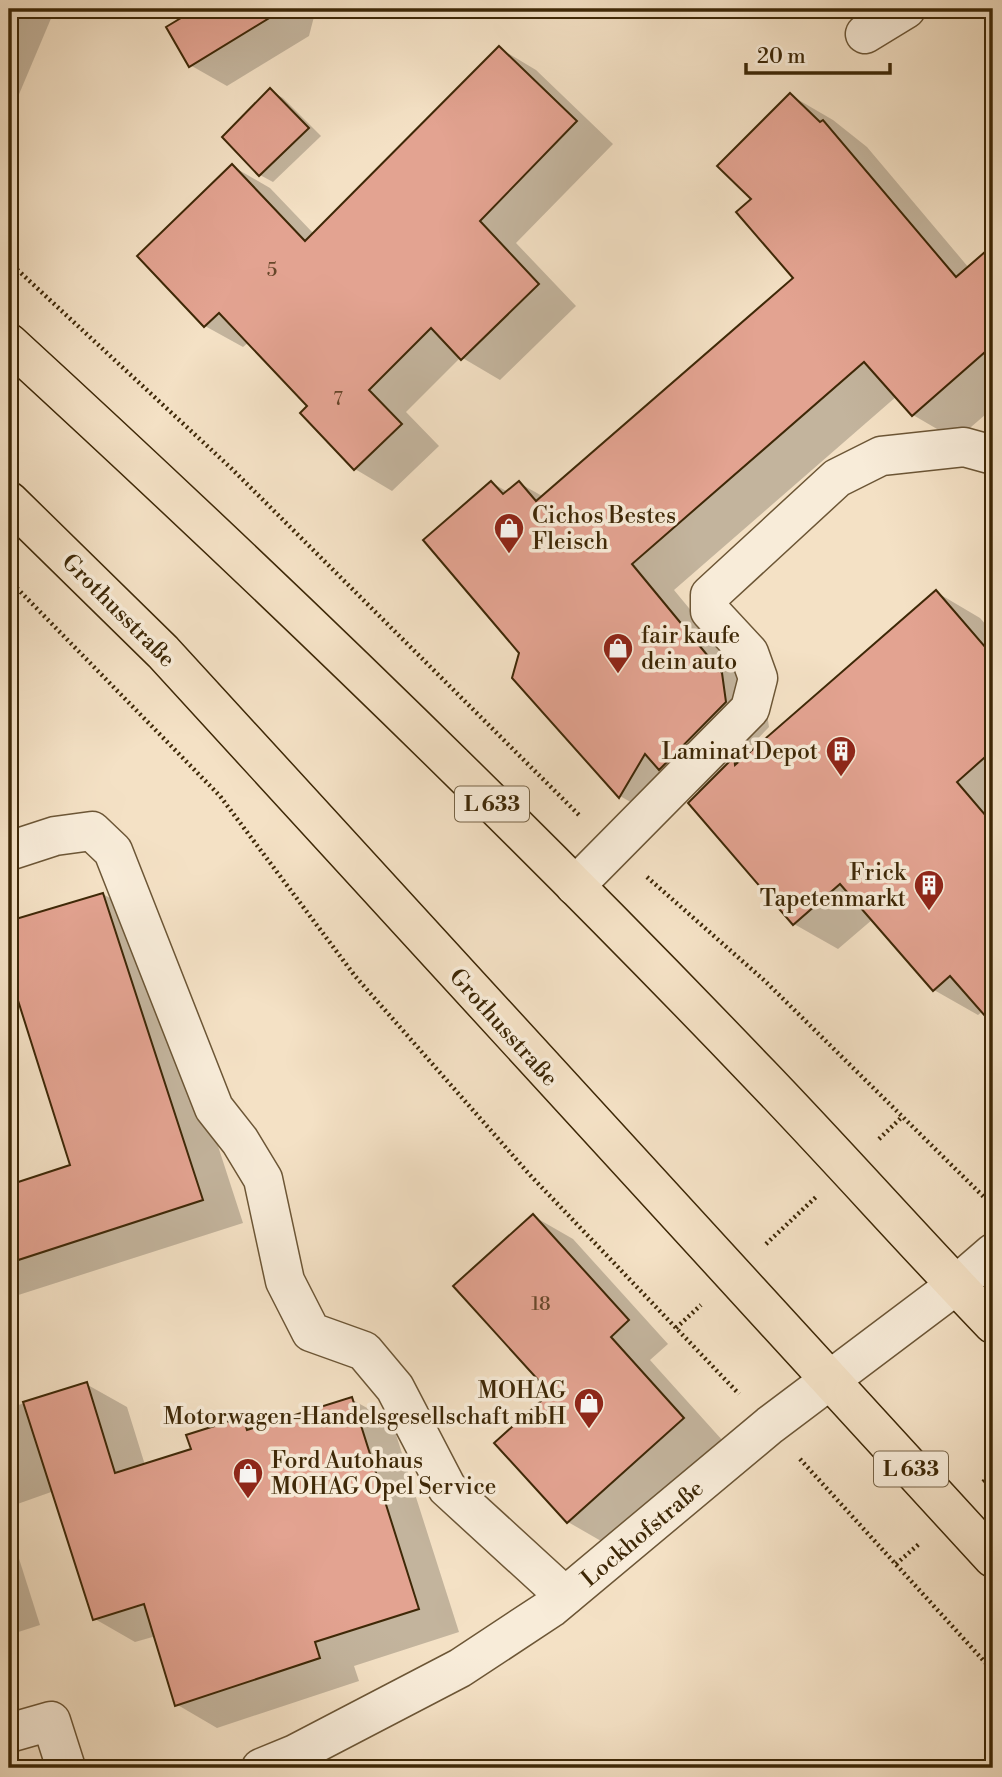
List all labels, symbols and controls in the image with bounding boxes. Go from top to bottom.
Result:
scale bar [746,32,890,76]
text: 20 m [757,44,806,70]
house number: 5 [267,258,277,282]
house number: 7 [333,387,343,411]
place label: Cichos Bestes Fleisch [532,502,676,556]
shop icon: Cichos Bestes Fleisch [492,511,526,555]
street label: Grothusstraße [56,548,181,673]
place label: fair kaufe dein auto [641,622,740,676]
shop icon: fair kaufe dein auto [601,631,635,675]
building icon: Laminat Depot [824,734,858,778]
place label: Laminat Depot [662,738,818,766]
road number: L 633 [455,786,529,822]
place label: Frick Tapetenmarkt [760,859,907,913]
building icon: Frick Tapetenmarkt [912,868,946,912]
street label: Grothusstraße [443,963,564,1092]
house number: 18 [531,1292,551,1316]
place label: MOHAG Motorwagen-Handelsgesellschaft mbH [163,1377,567,1431]
shop icon: MOHAG Motorwagen-Handelsgesellschaft mbH [572,1386,606,1430]
place label: Ford Autohaus MOHAG Opel Service [271,1447,496,1501]
road number: L 633 [874,1452,948,1486]
shop icon: Ford Autohaus MOHAG Opel Service [231,1456,265,1500]
street label: Lockhofstraße [576,1475,709,1593]

